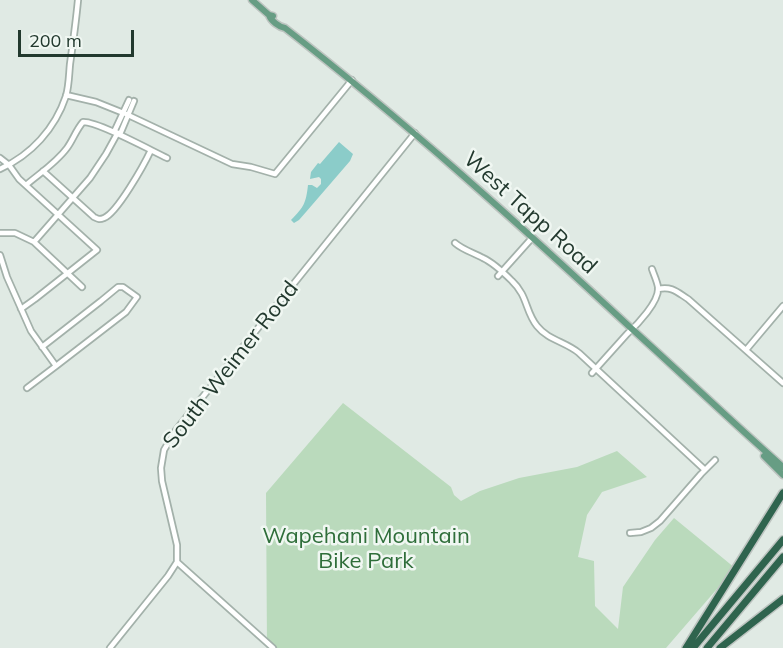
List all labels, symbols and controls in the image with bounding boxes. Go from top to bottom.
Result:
scale bar [21,18,136,56]
text: 200 m [29,29,82,52]
street label: West Tapp Road [458,146,602,280]
street label: South Weimer Road [158,276,304,454]
park label: Wapehani Mountain Bike Park [262,523,470,574]

